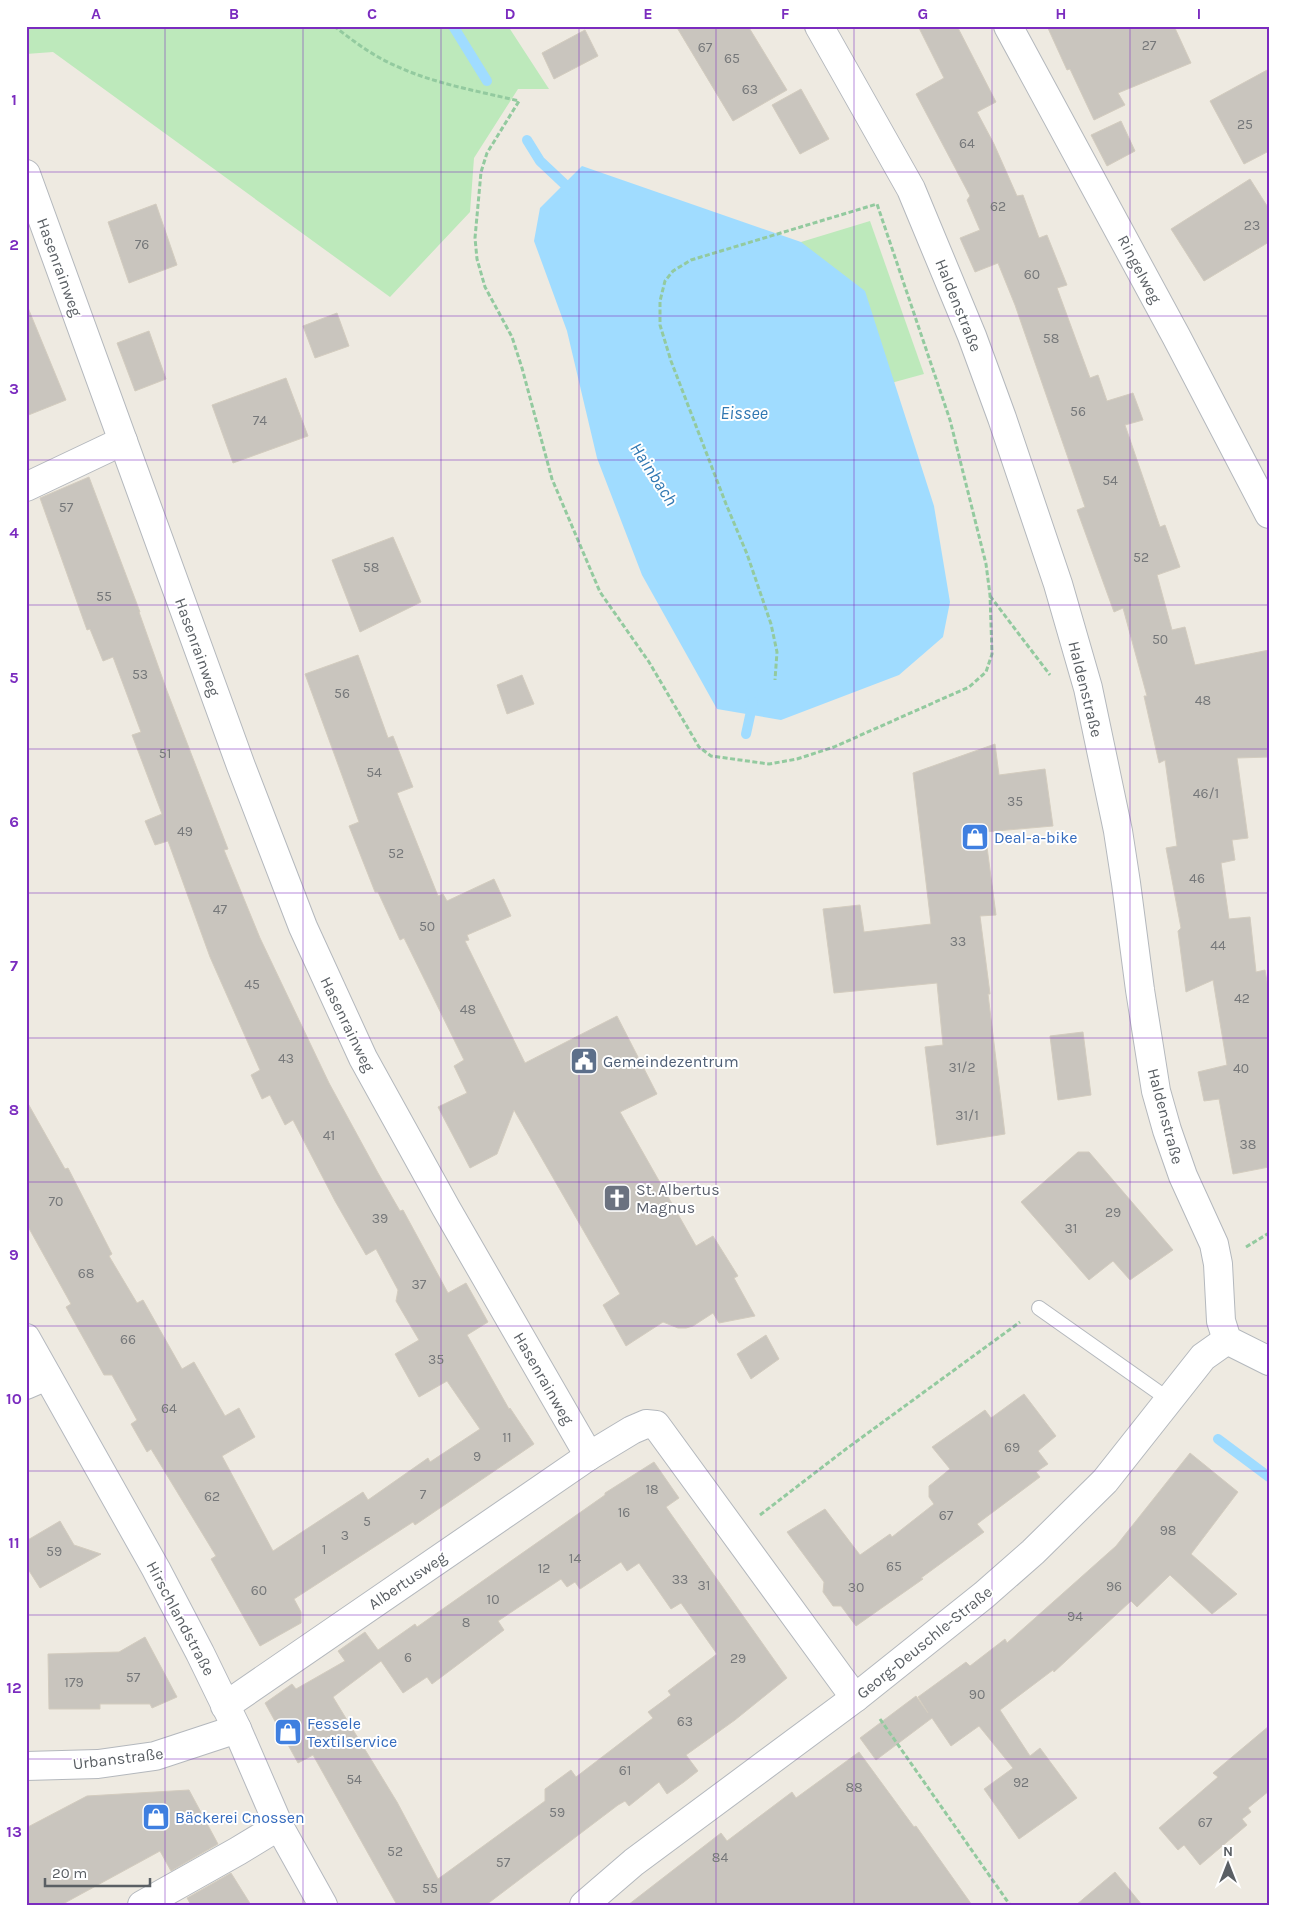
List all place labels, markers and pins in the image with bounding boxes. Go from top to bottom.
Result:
shop icon: Deal-a-bike [960,822,990,852]
place label: Deal-a-bike [994,828,1078,847]
public building icon: Gemeindezentrum [569,1046,599,1076]
place label: Gemeindezentrum [603,1052,739,1071]
place label: St. Albertus Magnus [636,1180,720,1217]
church icon: St. Albertus Magnus [602,1183,632,1213]
place label: Fessele Textilservice [307,1714,397,1751]
shop icon: Fessele Textilservice [273,1717,303,1747]
shop icon: Bäckerei Cnossen [141,1802,171,1832]
place label: Bäckerei Cnossen [175,1808,305,1827]

